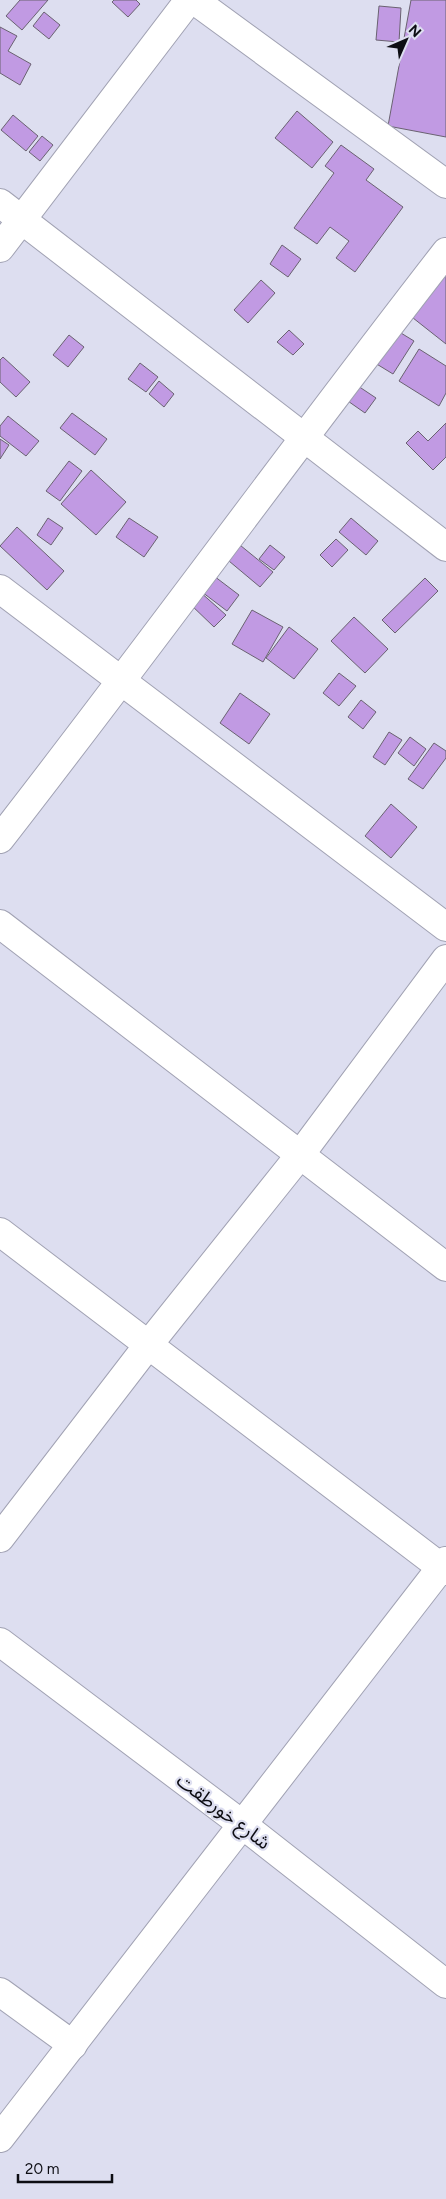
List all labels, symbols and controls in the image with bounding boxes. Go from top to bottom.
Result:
north arrow [381,15,431,65]
text: N [405,21,425,41]
street label: شارع خورطقت [171,1769,275,1856]
scale bar [18,2152,111,2184]
text: 20 m [25,2160,59,2178]

